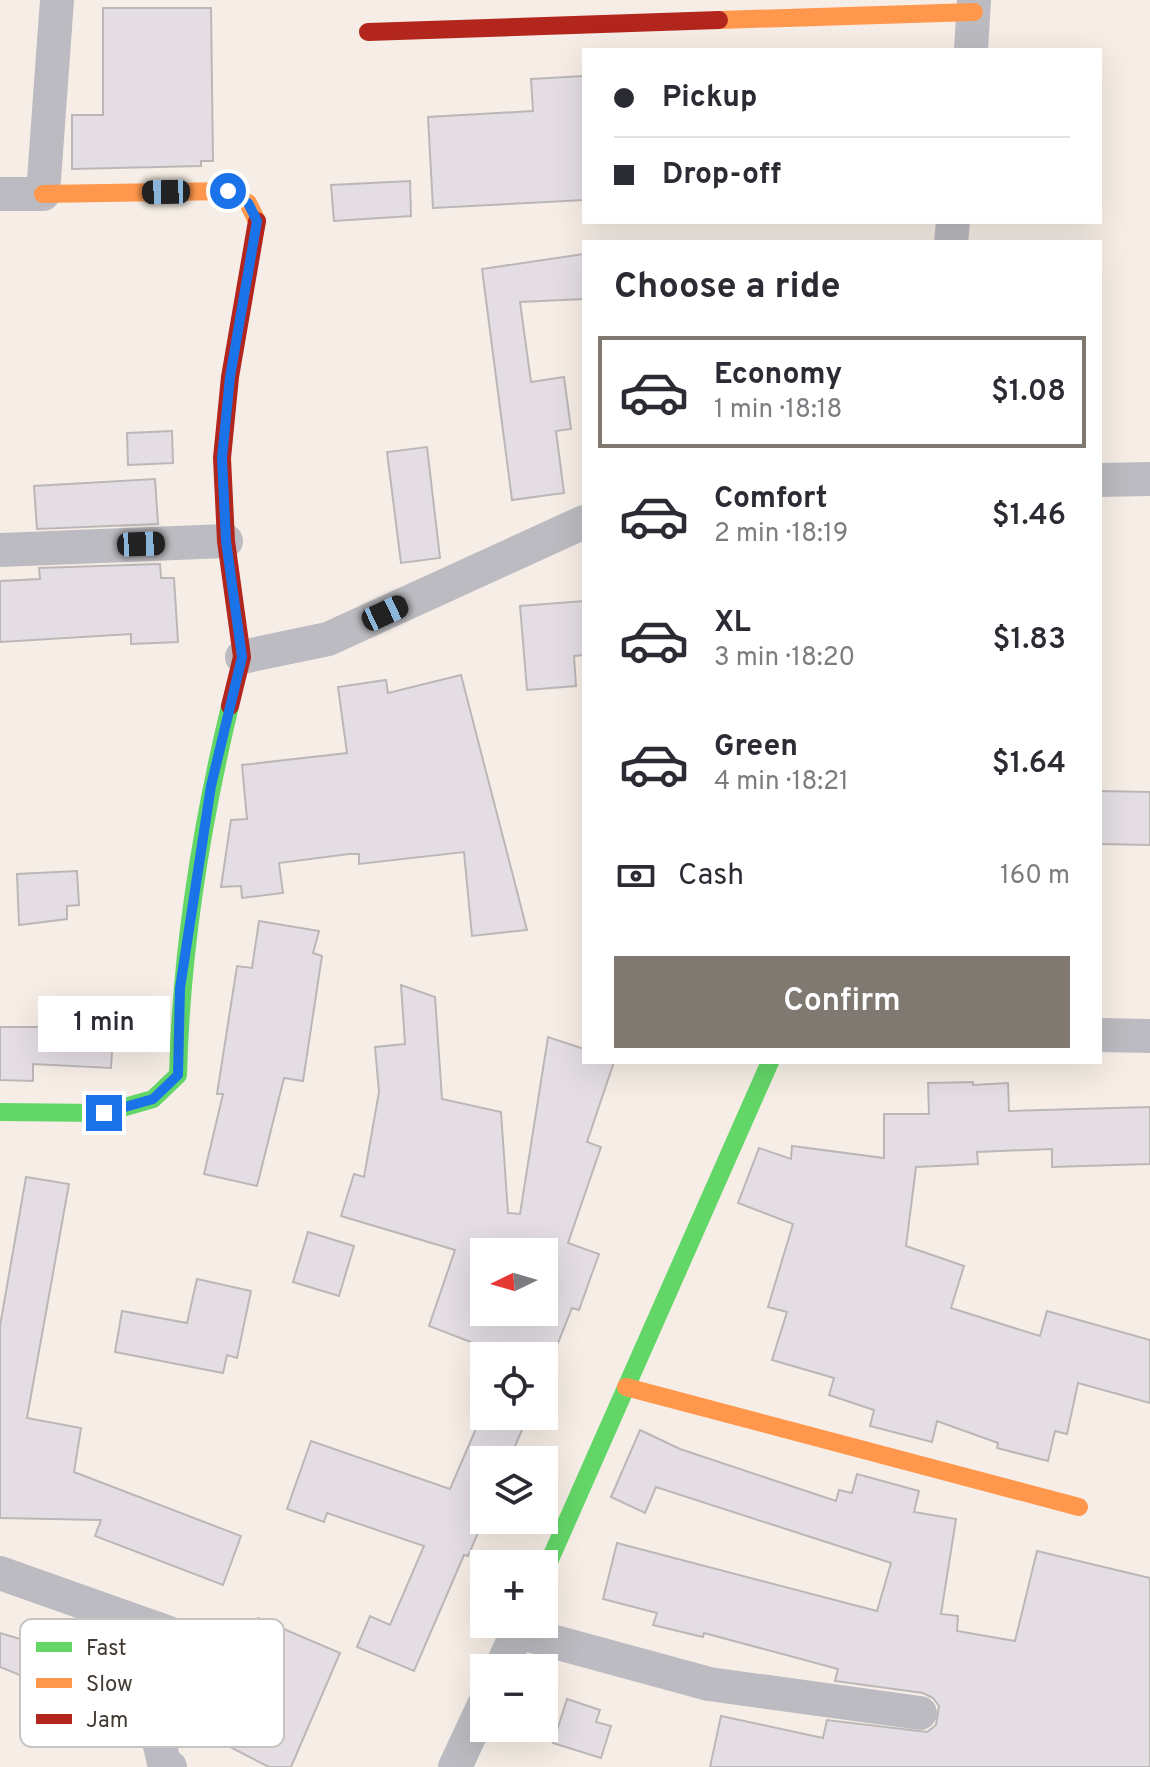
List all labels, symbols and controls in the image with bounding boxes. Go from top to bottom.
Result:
text: Pickup [662,80,757,117]
text: Drop-off [662,157,781,194]
route start [210,173,246,209]
car [142,180,190,204]
text: Choose a ride [614,265,840,311]
icon: car [618,356,690,428]
text: Economy [714,357,842,394]
text: $1.08 [991,374,1066,411]
text: 1 min · 18:18 [714,394,842,427]
icon: car [618,480,690,552]
text: Comfort [714,481,827,518]
text: $1.46 [992,498,1066,535]
text: 2 min · 18:19 [714,518,848,551]
car [117,531,165,557]
car [358,592,412,634]
icon: car [618,604,690,676]
text: XL [714,605,751,642]
text: $1.83 [992,622,1066,659]
text: 3 min · 18:20 [714,642,855,675]
icon: car [618,728,690,800]
text: Green [714,729,798,766]
text: $1.64 [992,746,1066,783]
text: 4 min · 18:21 [714,766,849,799]
icon: cash [614,854,658,898]
text: Cash [678,858,744,895]
text: 160 m [1000,860,1070,893]
button: Confirm [614,956,1070,1048]
callout: 1 min [38,997,170,1053]
text: 1 min [73,1007,135,1040]
route end [86,1095,122,1131]
north arrow [470,1238,558,1326]
map controls [470,1238,558,1742]
button: locate [470,1342,558,1430]
button: layers [470,1446,558,1534]
button: + [470,1550,558,1638]
legend [20,1619,284,1747]
text: Fast [86,1636,127,1663]
button: − [470,1654,558,1742]
text: Slow [86,1672,133,1699]
text: Jam [86,1708,129,1735]

